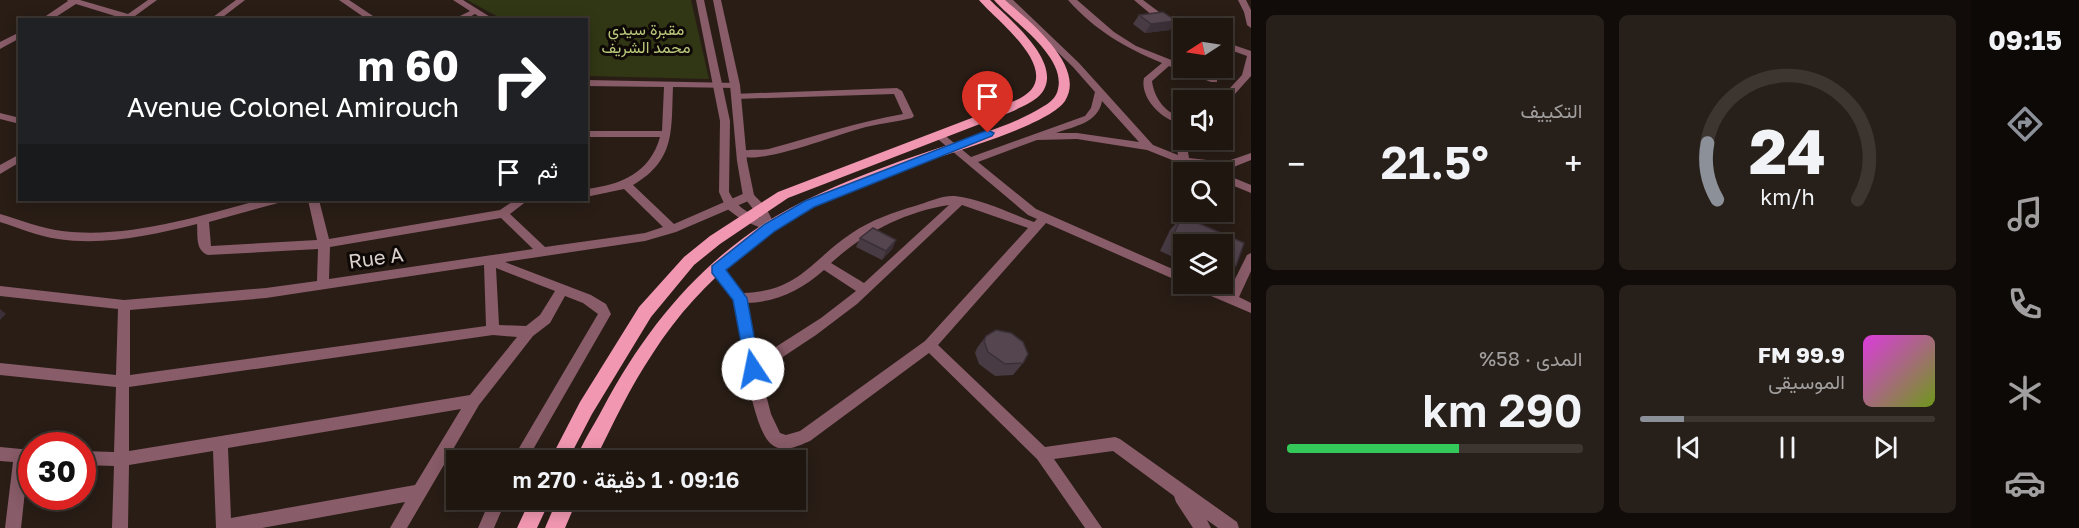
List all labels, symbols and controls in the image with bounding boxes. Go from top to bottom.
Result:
north arrow [1173,18,1233,78]
map controls [1173,18,1233,294]
park label: مقبرة سيدي محمد الشريف [602,19,690,58]
text: 09:15 [1988,24,2062,56]
text: 60 m [358,40,459,90]
icon: right [480,42,558,120]
pin [962,71,1013,133]
icon: arrive [971,80,1004,113]
button: sound [1173,90,1233,150]
text: Avenue Colonel Amirouch [127,91,459,123]
text: التكييف [1520,98,1583,122]
icon: directions [2004,103,2046,145]
text: 24 [1749,113,1826,188]
text: 21.5° [1381,135,1489,189]
text: − [1287,144,1305,183]
text: + [1564,144,1583,183]
icon: arrive [492,156,525,189]
text: ثم [537,156,558,183]
button: search [1173,162,1233,222]
text: km/h [1760,184,1815,210]
icon: music [2004,193,2046,235]
button: layers [1173,234,1233,294]
street label: Rue A [347,241,405,273]
icon: phone [2004,283,2046,325]
position arrow [721,337,785,401]
text: 99.9 FM [1758,341,1845,368]
text: المدى · 58% [1479,346,1583,370]
text: الموسيقى [1768,369,1845,393]
icon: climate [2004,372,2046,414]
text: 290 km [1422,383,1583,437]
icon: previous [1672,431,1705,464]
icon: pause [1771,431,1804,464]
icon: next [1869,431,1902,464]
speed limit sign: 30 [18,432,96,510]
icon: car [2004,462,2046,504]
text: 09:16 · 1 دقيقة · 270 m [512,466,740,493]

